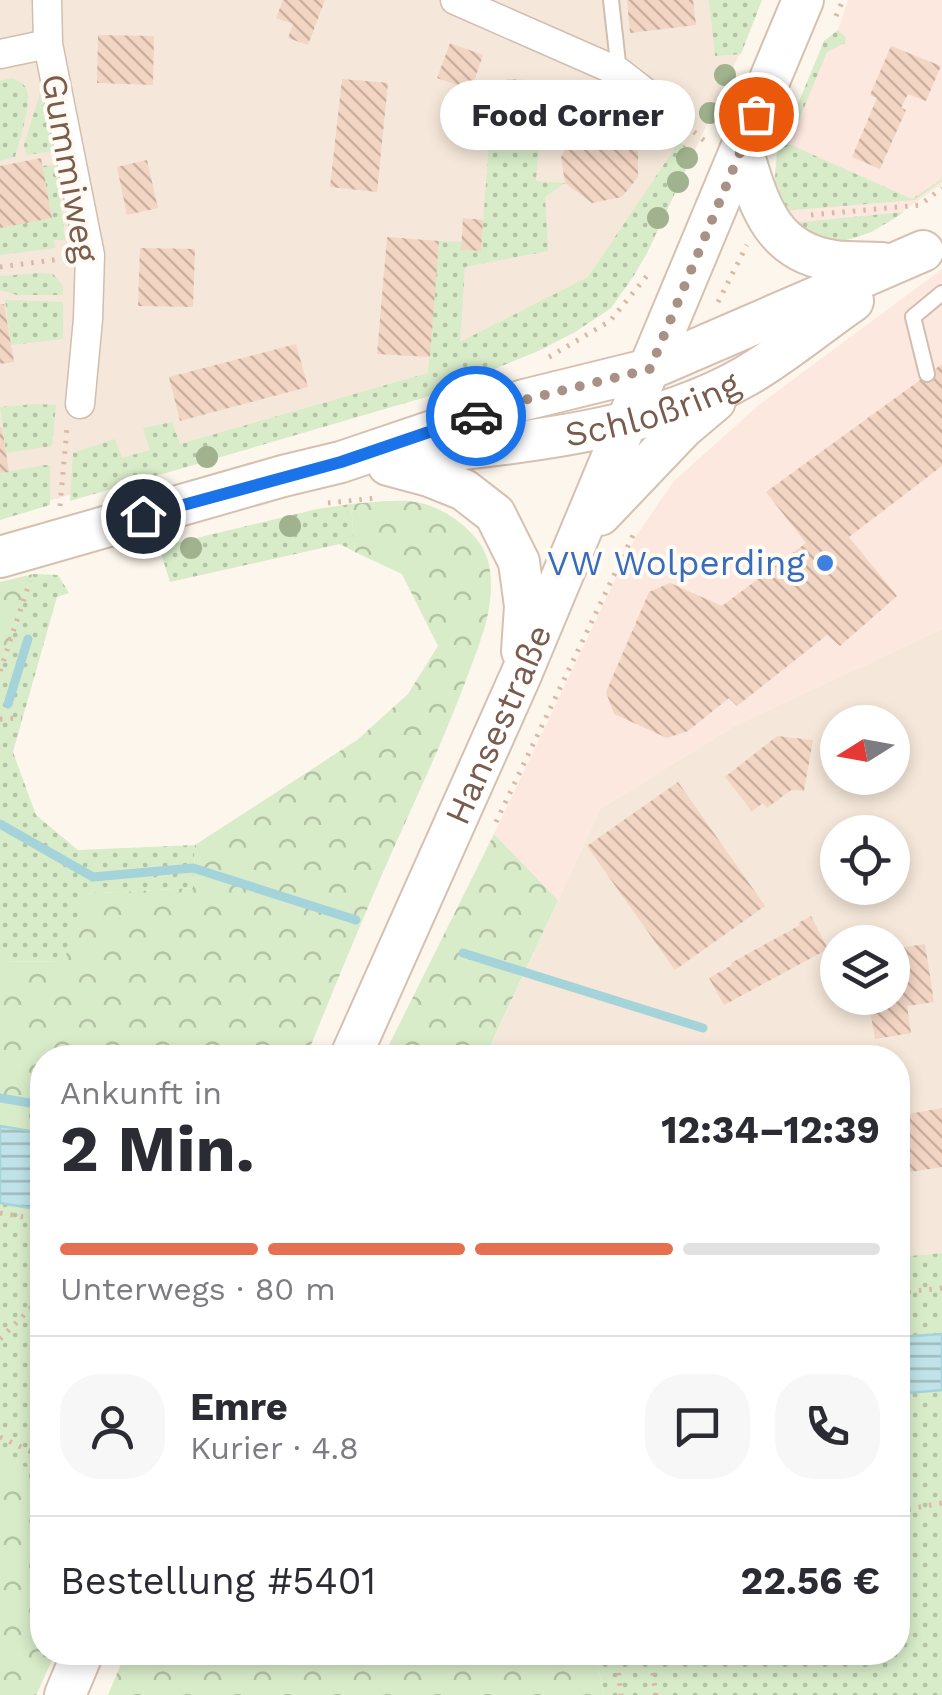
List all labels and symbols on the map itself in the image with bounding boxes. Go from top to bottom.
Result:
street label: Gummiweg [33,71,107,266]
pin [714,72,799,157]
callout: Food Corner [441,79,696,149]
street label: Schloßring [561,362,747,456]
courier [426,366,526,466]
pin [101,474,186,559]
place label: VW Wolperding [547,542,805,584]
marker: VW Wolperding [814,552,836,574]
street label: Hansestraße [436,618,561,831]
north arrow [820,705,910,795]

